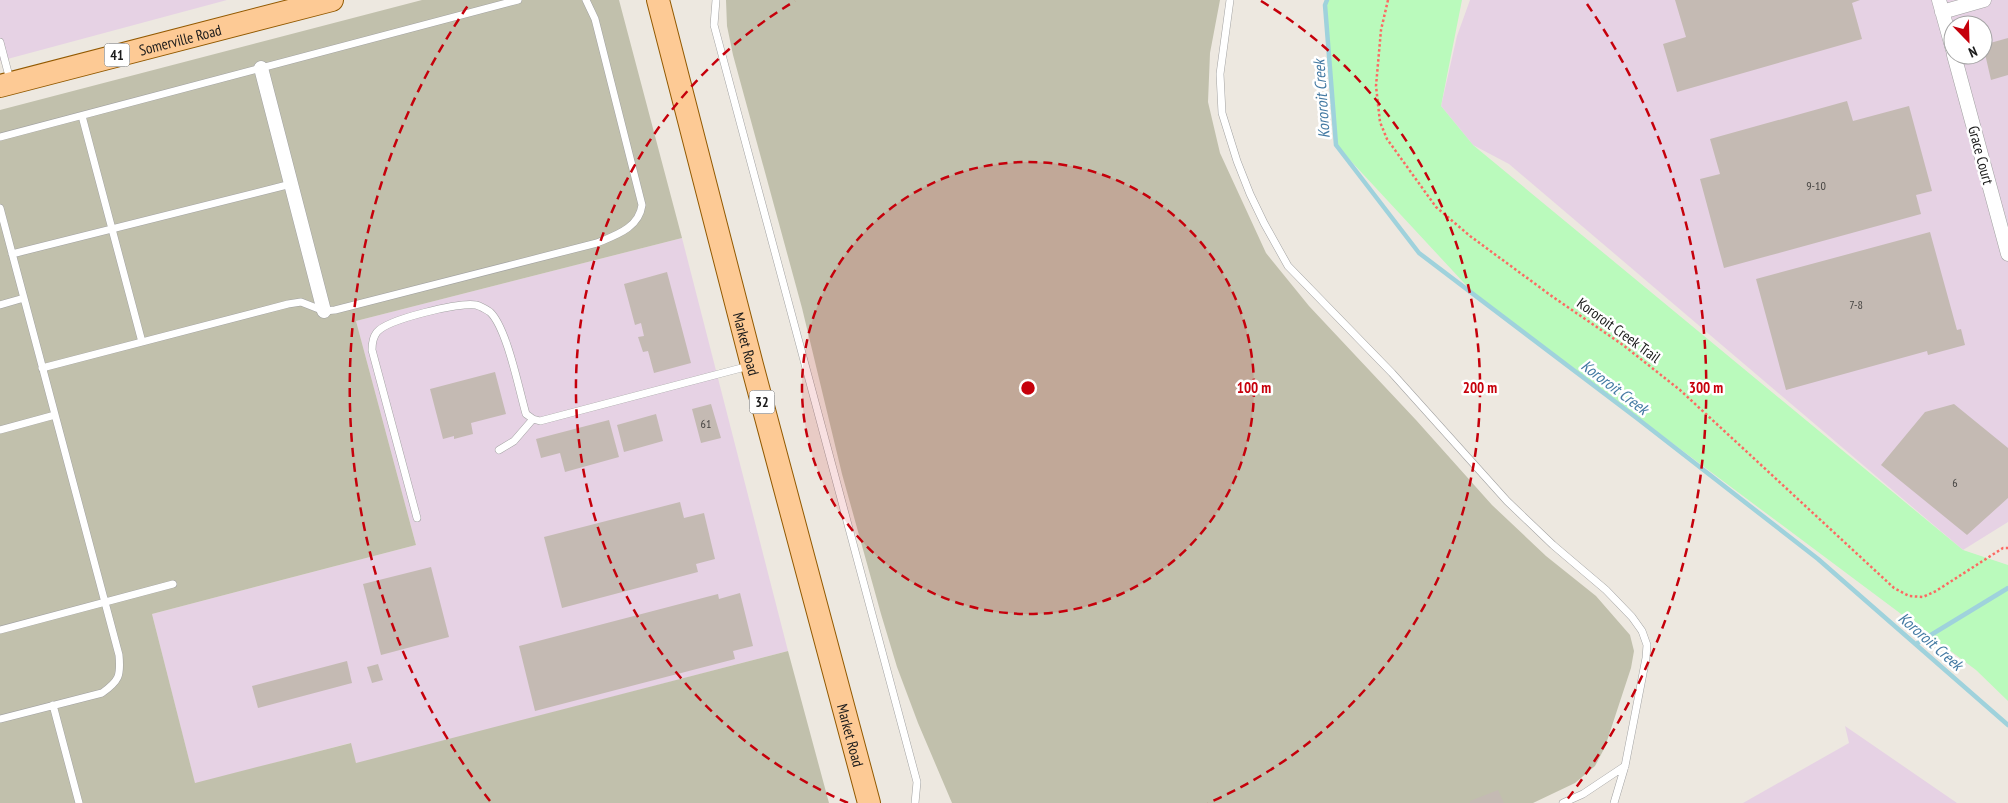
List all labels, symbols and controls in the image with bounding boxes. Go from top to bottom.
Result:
north arrow [1943,15,1993,65]
street label: Somerville Road [137,20,223,59]
text: N [1966,42,1980,62]
road number: 41 [104,44,130,66]
water label: Kororoit Creek [1308,57,1334,139]
street label: Grace Court [1964,124,1998,186]
house number: 9-10 [1806,178,1826,193]
street label: Kororoit Creek Trail [1574,293,1665,367]
house number: 7-8 [1849,297,1863,312]
street label: Market Road [729,310,764,377]
water label: Kororoit Creek [1577,355,1654,420]
text: 100 m [1237,378,1271,397]
text: 200 m [1463,378,1497,397]
text: 300 m [1689,378,1723,397]
centre of rings [1019,379,1037,397]
road number: 32 [750,391,774,414]
house number: 61 [701,416,711,431]
house number: 6 [1952,475,1958,490]
water label: Kororoit Creek [1895,608,1969,676]
street label: Market Road [833,701,868,769]

